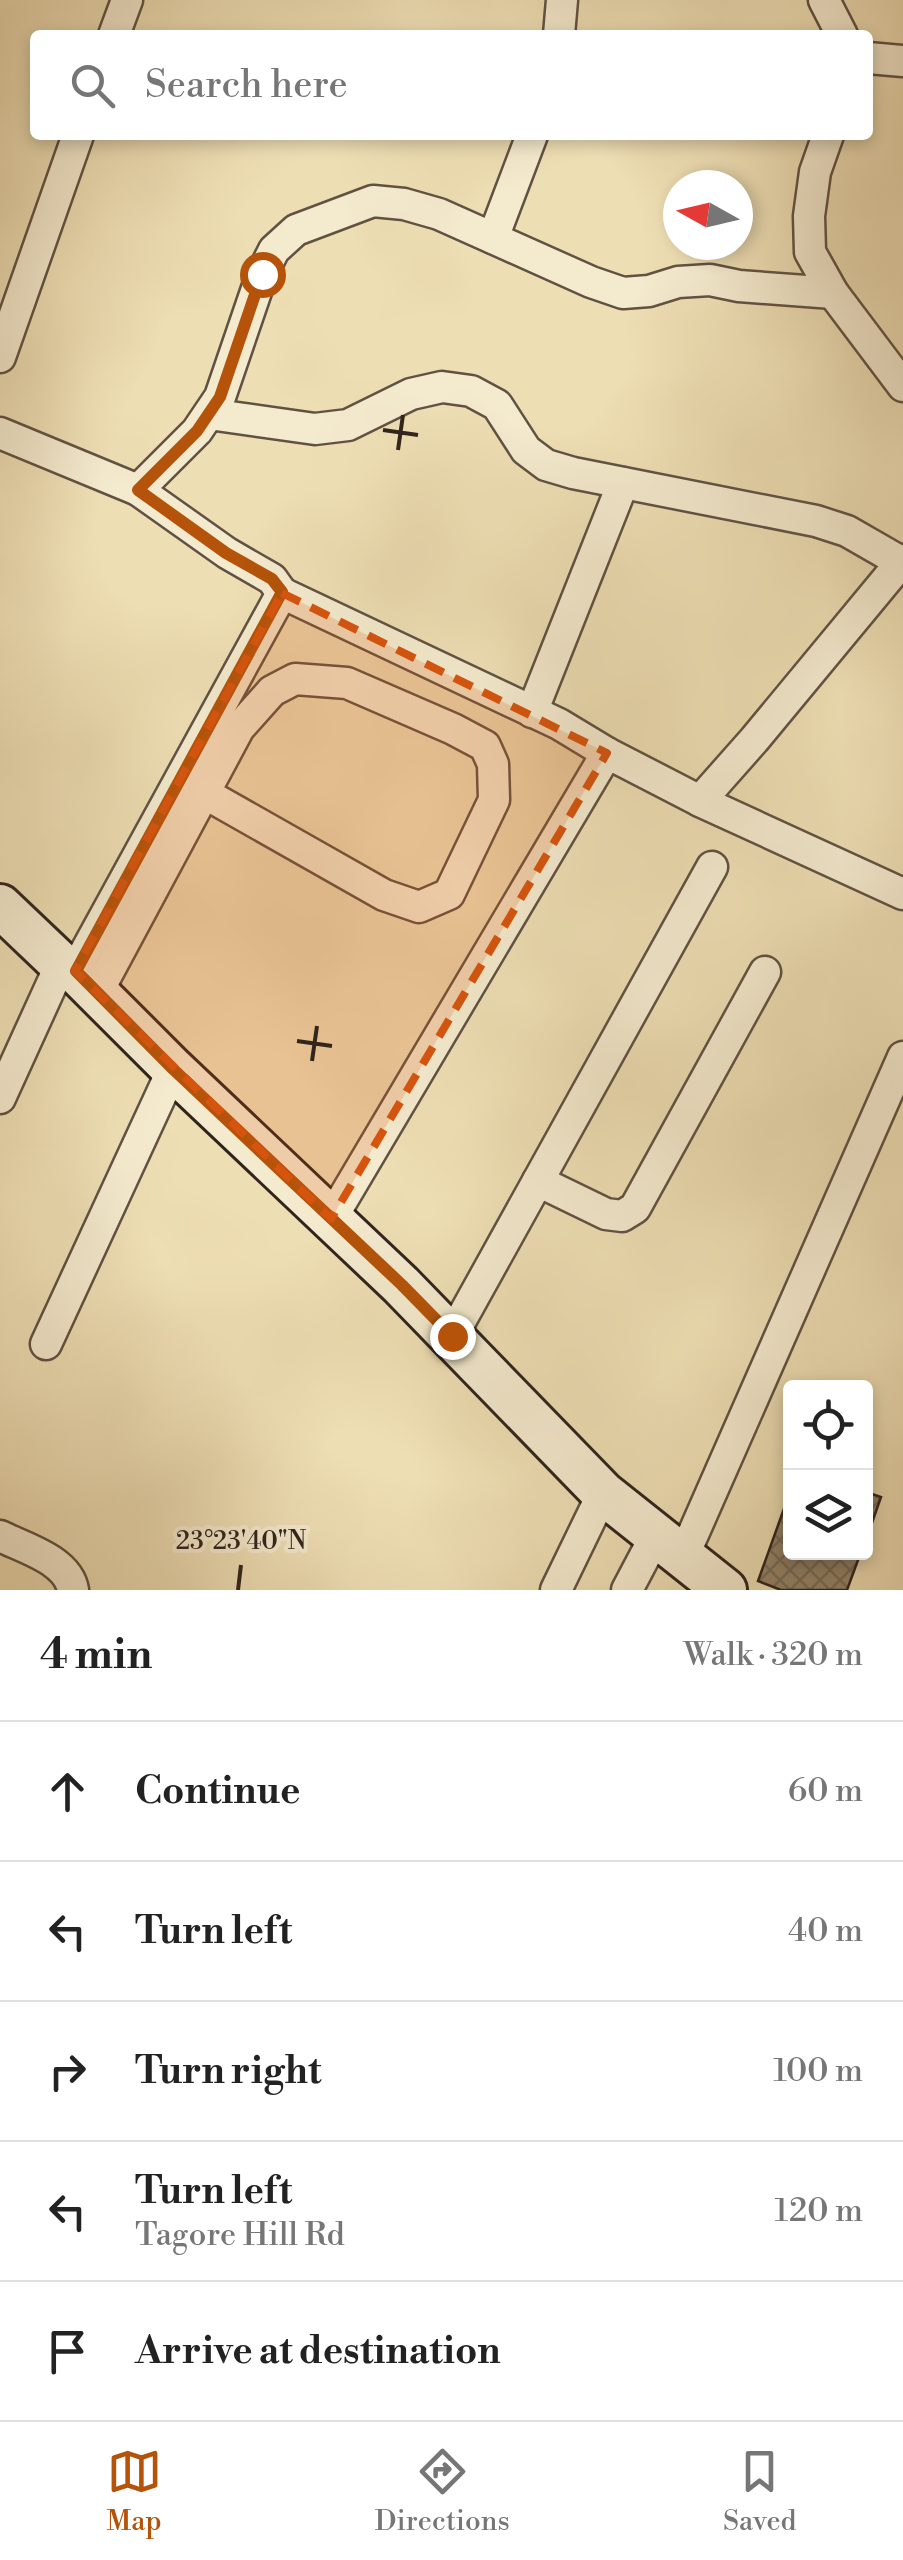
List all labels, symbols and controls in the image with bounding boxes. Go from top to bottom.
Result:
search box [30,30,873,140]
icon: search [65,58,120,113]
text: Search here [145,62,348,109]
north arrow [663,170,753,260]
route start [240,252,286,298]
route end [430,1314,476,1360]
map controls [783,1380,873,1560]
button: locate [783,1380,873,1470]
button: layers [783,1470,873,1560]
text: 23°23'40"N [176,1526,307,1557]
text: 4 min [40,1629,152,1682]
text: Walk · 320 m [683,1635,863,1675]
icon: ahead [40,1764,95,1819]
text: Continue [135,1768,300,1815]
text: 60 m [788,1771,863,1811]
icon: left [40,1904,95,1959]
text: Turn left [135,1908,292,1955]
text: 40 m [788,1911,863,1951]
icon: right [40,2044,95,2099]
text: Turn right [135,2048,321,2095]
text: 100 m [773,2051,863,2091]
text: Turn left [135,2168,292,2215]
icon: left [40,2184,95,2239]
text: 120 m [774,2191,863,2231]
text: Tagore Hill Rd [135,2215,345,2255]
icon: arrive [40,2324,95,2379]
text: Arrive at destination [135,2328,501,2375]
tab: Map [107,2444,162,2539]
tab: Directions [375,2444,510,2539]
tab: Saved [723,2444,796,2539]

